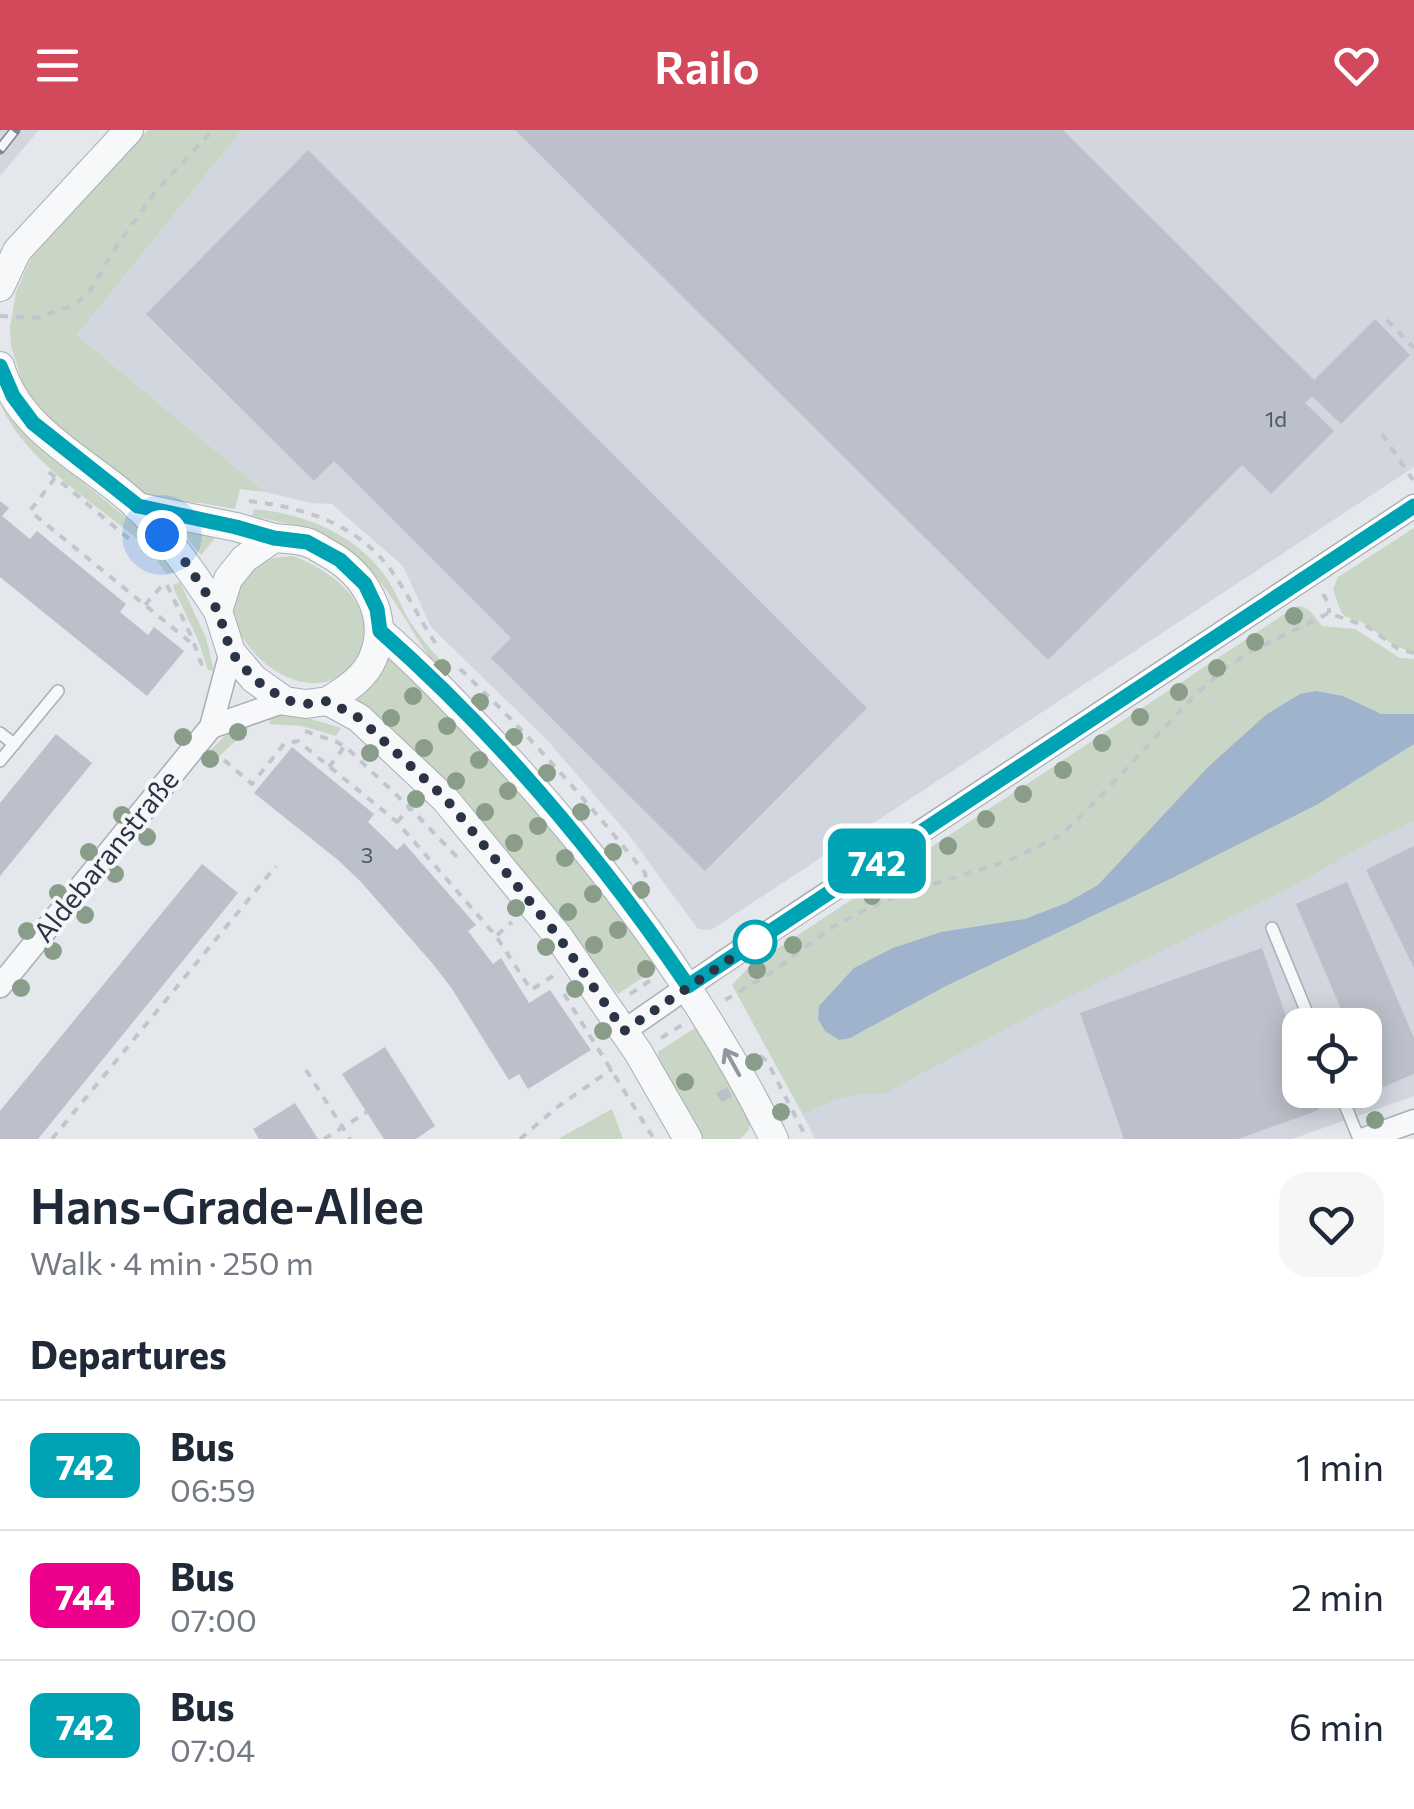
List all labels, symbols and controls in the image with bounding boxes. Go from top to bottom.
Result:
icon: menu [30,38,85,93]
text: Railo [654,38,760,93]
icon: heart [1329,38,1384,93]
house number: 1d [1265,405,1287,432]
your location [137,510,187,560]
street label: Aldebaranstraße [25,762,185,948]
line badge: 742 [820,828,934,894]
text: 742 [848,840,906,883]
house number: 3 [361,841,373,868]
unlabelled marker [734,921,776,963]
map controls [1282,1008,1382,1108]
button: locate [1282,1008,1382,1108]
one-way arrow [721,1048,741,1077]
button: heart [1279,1172,1384,1277]
text: Hans-Grade-Allee [30,1175,424,1234]
text: Walk · 4 min · 250 m [30,1242,314,1282]
text: Departures [30,1330,227,1377]
text: Bus [170,1422,235,1469]
text: 1 min [1296,1442,1384,1489]
text: 742 [56,1444,114,1487]
text: 06:59 [170,1469,256,1509]
text: Bus [170,1552,235,1599]
text: 2 min [1291,1572,1384,1619]
text: 744 [55,1574,115,1617]
text: 07:00 [170,1599,257,1639]
text: Bus [170,1682,235,1729]
text: 6 min [1289,1702,1384,1749]
text: 742 [56,1704,114,1747]
text: 07:04 [170,1729,255,1769]

